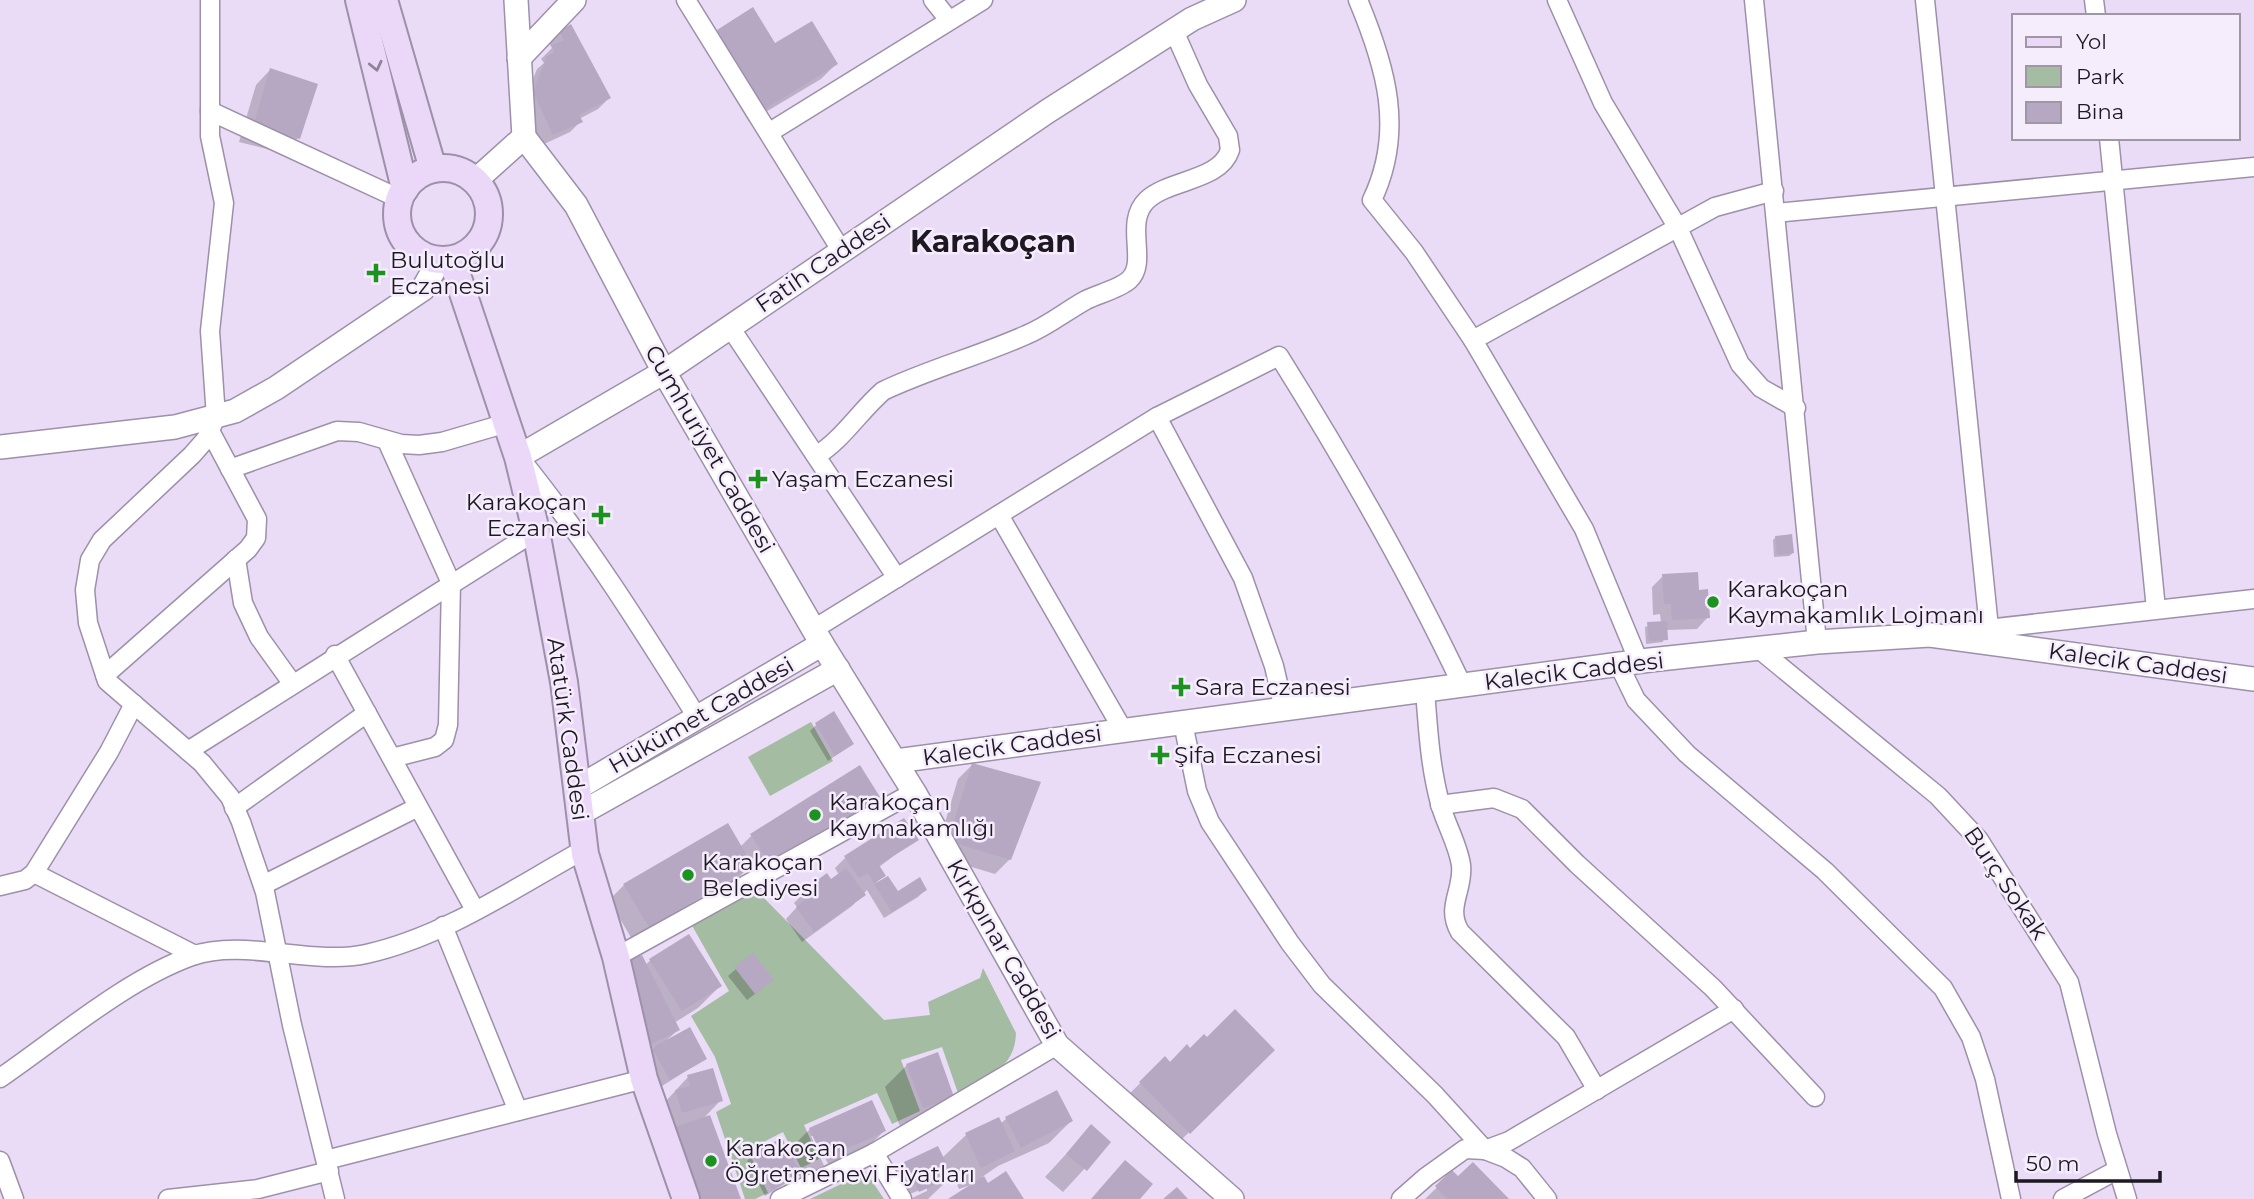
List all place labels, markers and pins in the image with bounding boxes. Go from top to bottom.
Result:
place label: Bulutoğlu Eczanesi [390,246,505,300]
marker: Bulutoğlu Eczanesi [368,265,384,281]
place label: Yaşam Eczanesi [772,465,954,493]
marker: Yaşam Eczanesi [750,471,766,487]
place label: Karakoçan Eczanesi [466,488,587,542]
marker: Karakoçan Eczanesi [593,507,609,523]
place label: Karakoçan Kaymakamlık Lojmanı [1727,575,1984,629]
marker: Karakoçan Kaymakamlık Lojmanı [1705,594,1721,610]
place label: Sara Eczanesi [1195,673,1351,701]
marker: Sara Eczanesi [1173,679,1189,695]
place label: Şifa Eczanesi [1174,741,1322,769]
marker: Şifa Eczanesi [1152,747,1168,763]
place label: Karakoçan Kaymakamlığı [829,788,994,842]
marker: Karakoçan Kaymakamlığı [807,807,823,823]
place label: Karakoçan Belediyesi [702,848,823,902]
marker: Karakoçan Belediyesi [680,867,696,883]
place label: Karakoçan Öğretmenevi Fiyatları [725,1134,975,1188]
marker: Karakoçan Öğretmenevi Fiyatları [703,1153,719,1169]

